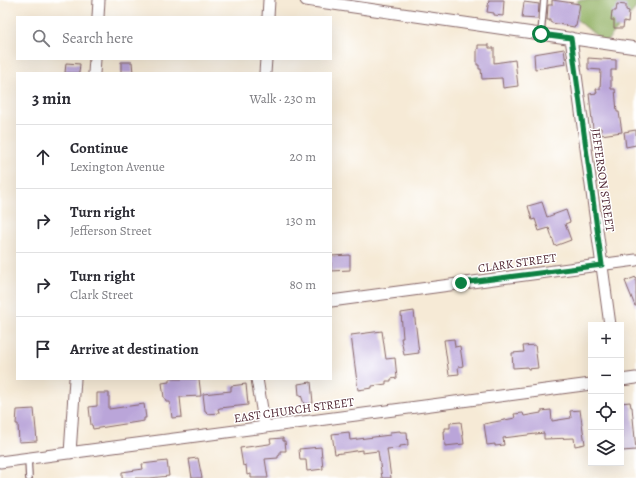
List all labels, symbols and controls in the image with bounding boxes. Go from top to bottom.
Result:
search box [16,16,332,60]
route start [532,25,550,43]
icon: search [30,27,52,49]
text: Search here [62,28,133,48]
text: 3 min [32,87,71,110]
text: Walk · 230 m [250,90,316,107]
street label: JEFFERSON STREET [588,127,618,233]
text: Continue [70,138,128,158]
icon: ahead [32,146,54,168]
text: 20 m [290,148,316,165]
text: Lexington Avenue [70,158,165,175]
text: Turn right [70,202,135,222]
icon: right [32,210,54,232]
text: 130 m [286,212,316,229]
text: Jefferson Street [70,222,152,239]
street label: CLARK STREET [477,250,558,276]
text: Turn right [70,266,135,286]
icon: right [32,274,54,296]
route end [452,274,470,292]
text: 80 m [289,276,316,293]
text: Clark Street [70,286,133,303]
map controls [588,322,624,466]
button: + [588,322,624,358]
icon: arrive [32,338,54,360]
text: Arrive at destination [70,339,199,359]
button: − [588,358,624,394]
street label: EAST CHURCH STREET [233,394,356,426]
button: locate [588,394,624,430]
button: layers [588,430,624,466]

